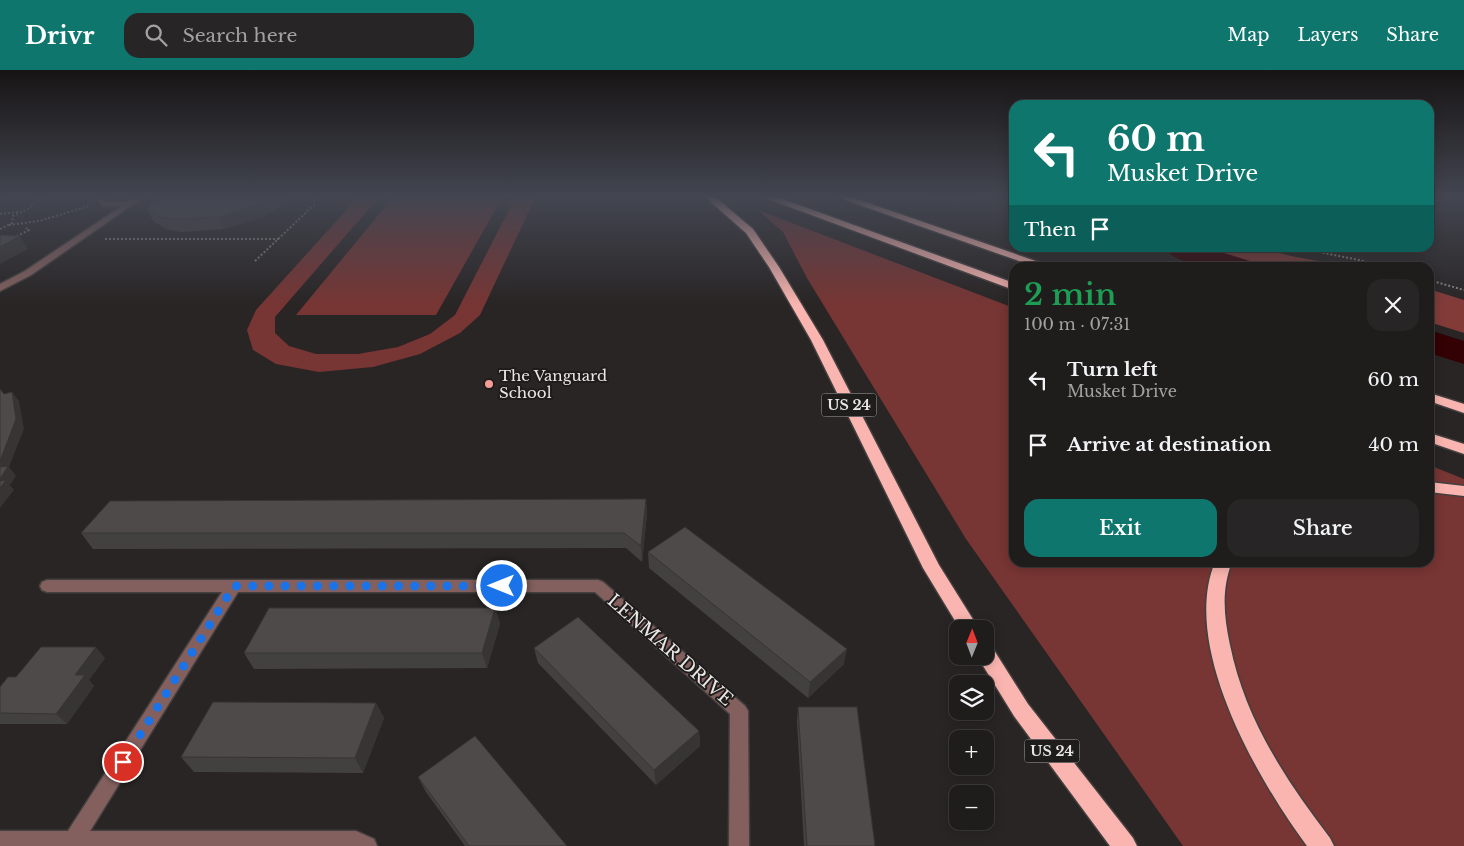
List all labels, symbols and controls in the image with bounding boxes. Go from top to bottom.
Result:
search box [124,13,474,58]
text: Drivr [25,21,94,50]
icon: search [142,21,170,49]
text: Search here [182,24,297,47]
text: Map [1228,24,1269,46]
text: Layers [1297,24,1358,46]
text: Share [1386,24,1439,46]
text: 60 m [1107,117,1205,160]
icon: left [1024,120,1089,185]
text: Musket Drive [1107,160,1258,187]
icon: arrive [1086,215,1114,243]
text: Then [1024,218,1076,241]
text: 2 min [1024,276,1116,313]
button: close [1367,279,1419,331]
text: 100 m · 07:31 [1024,314,1131,334]
text: Turn left [1067,358,1158,381]
place label: The Vanguard School [499,366,607,402]
icon: left [1024,366,1052,394]
text: 60 m [1367,368,1419,391]
marker: The Vanguard School [483,378,495,390]
text: Musket Drive [1067,381,1177,401]
road number: US 24 [822,394,876,416]
icon: arrive [1024,431,1052,459]
text: Arrive at destination [1067,433,1271,456]
text: 40 m [1368,433,1419,456]
button: Exit [1024,499,1217,557]
button: Share [1227,499,1419,557]
position arrow [475,559,527,611]
street label: LENMAR DRIVE [603,589,737,711]
north arrow [949,620,994,665]
map controls [949,620,994,830]
button: layers [949,675,994,720]
button: + [949,730,994,775]
road number: US 24 [1024,739,1080,762]
pin [102,741,144,783]
icon: arrive [109,748,137,776]
button: − [949,785,994,830]

